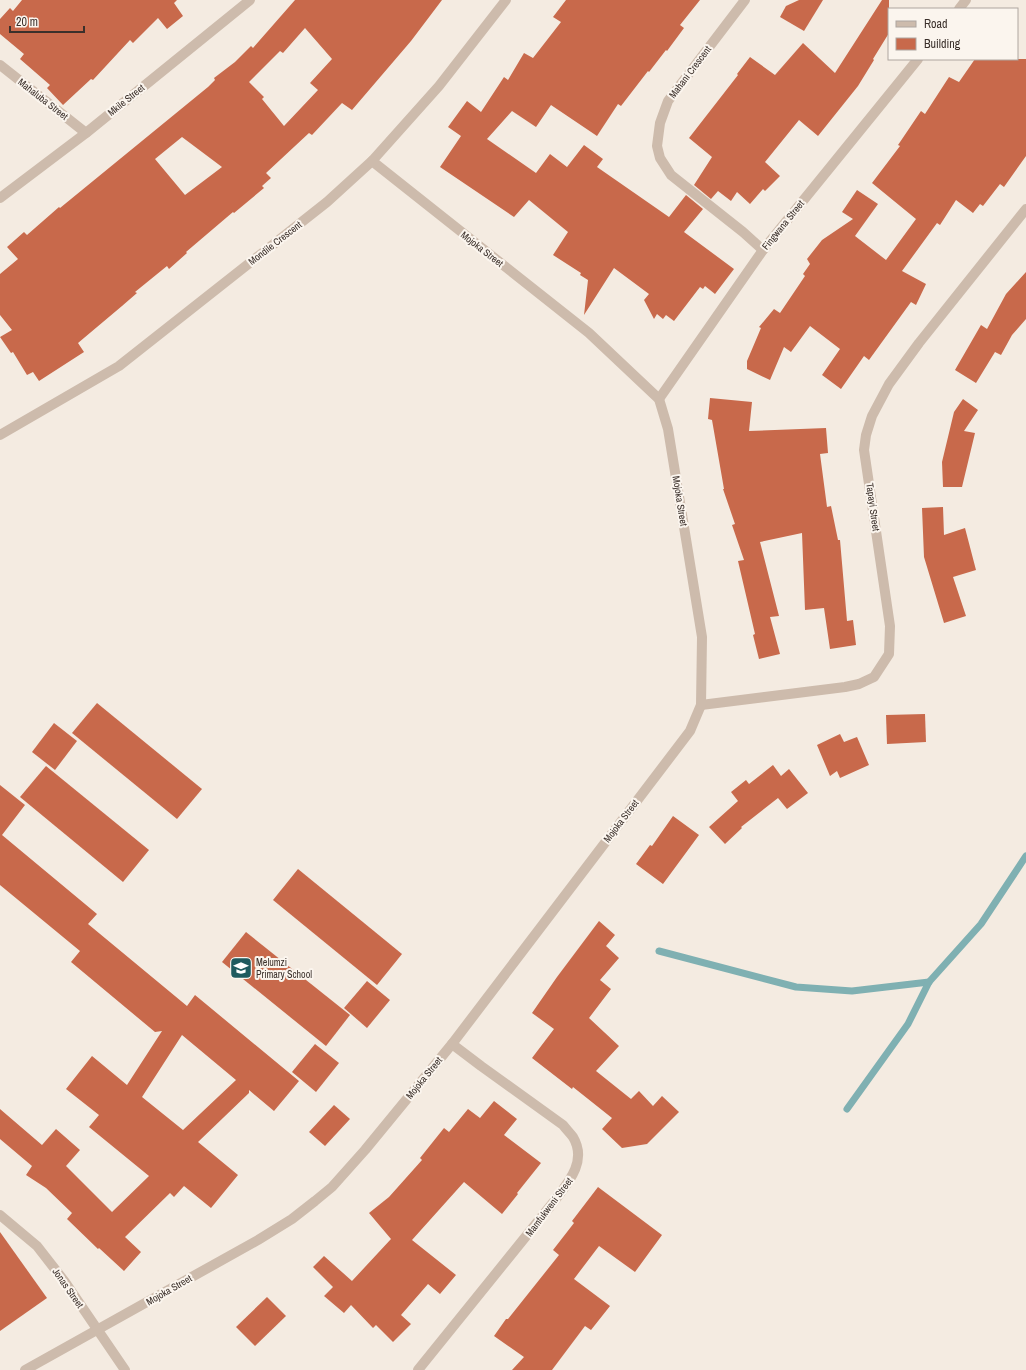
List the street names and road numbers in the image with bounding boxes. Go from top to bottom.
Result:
street label: Mahani Crescent [666,43,714,101]
street label: Mahaluba Street [15,75,71,123]
street label: Mkile Street [105,81,148,119]
street label: Fingwana Street [759,197,807,252]
street label: Mondile Crescent [246,218,305,268]
street label: Mojoka Street [458,228,507,270]
street label: Mojoka Street [670,475,690,528]
street label: Tapayi Street [863,482,883,533]
street label: Mojoka Street [601,796,642,845]
street label: Mojoka Street [403,1054,445,1102]
street label: Mamfukweni Street [523,1174,576,1239]
street label: Jonas Street [49,1265,87,1311]
street label: Mojoka Street [144,1271,195,1308]

